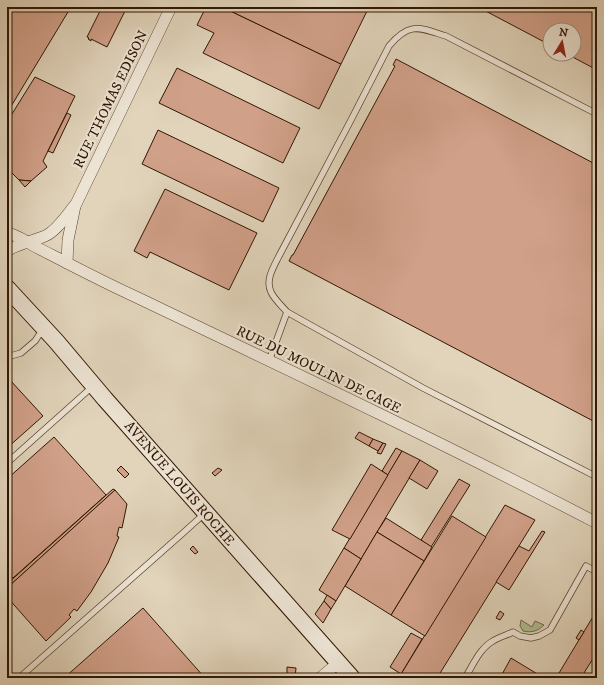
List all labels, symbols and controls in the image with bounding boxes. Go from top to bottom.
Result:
north arrow [542,22,582,62]
text: N [558,25,569,41]
street label: RUE THOMAS EDISON [70,27,152,171]
street label: RUE DU MOULIN DE CAGE [233,322,404,418]
street label: AVENUE LOUIS ROCHE [120,418,238,550]

